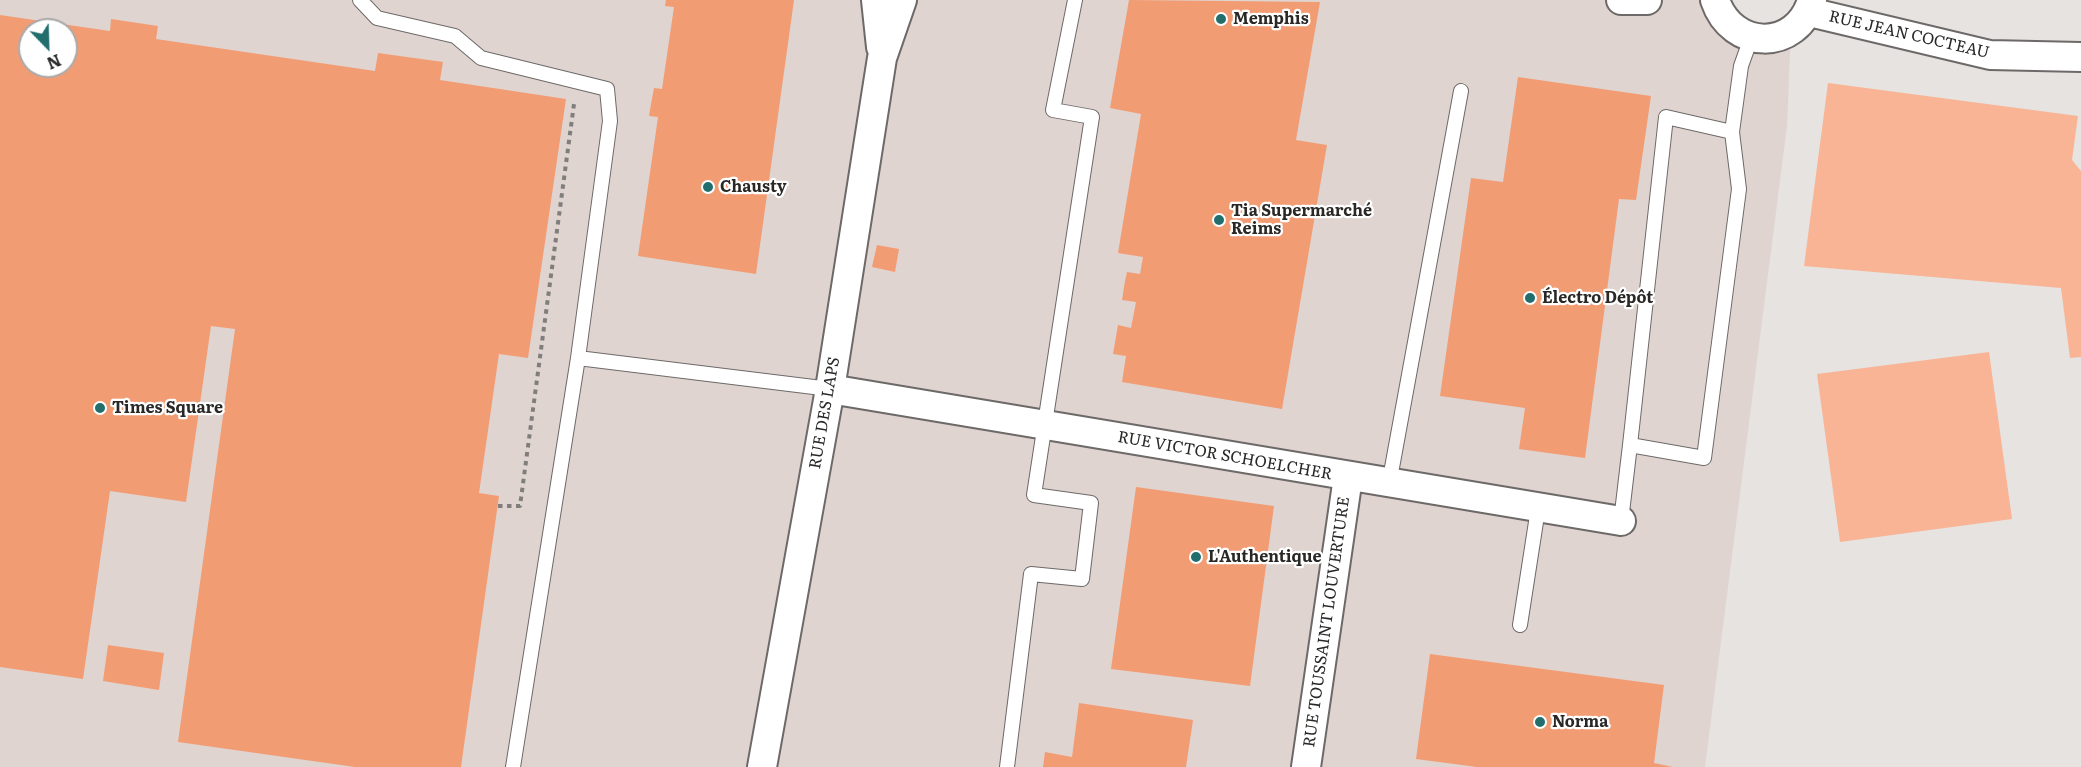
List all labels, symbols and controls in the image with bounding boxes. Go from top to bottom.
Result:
street label: RUE JEAN COCTEAU [1827,7,1991,63]
place label: Memphis [1233,9,1309,29]
marker: Memphis [1214,12,1228,26]
north arrow [18,18,78,78]
text: N [43,49,65,76]
place label: Chausty [720,177,787,197]
marker: Chausty [701,180,715,194]
place label: Tia Supermarché Reims [1231,201,1372,239]
marker: Tia Supermarché Reims [1212,213,1226,227]
place label: Électro Dépôt [1542,288,1653,308]
marker: Électro Dépôt [1523,291,1537,305]
street label: RUE DES LAPS [806,356,844,470]
place label: Times Square [112,398,223,418]
marker: Times Square [93,401,107,415]
street label: RUE VICTOR SCHOELCHER [1116,428,1334,484]
street label: RUE TOUSSAINT LOUVERTURE [1300,495,1354,749]
place label: L'Authentique [1208,547,1322,567]
marker: L'Authentique [1189,550,1203,564]
place label: Norma [1552,712,1609,732]
marker: Norma [1533,715,1547,729]

